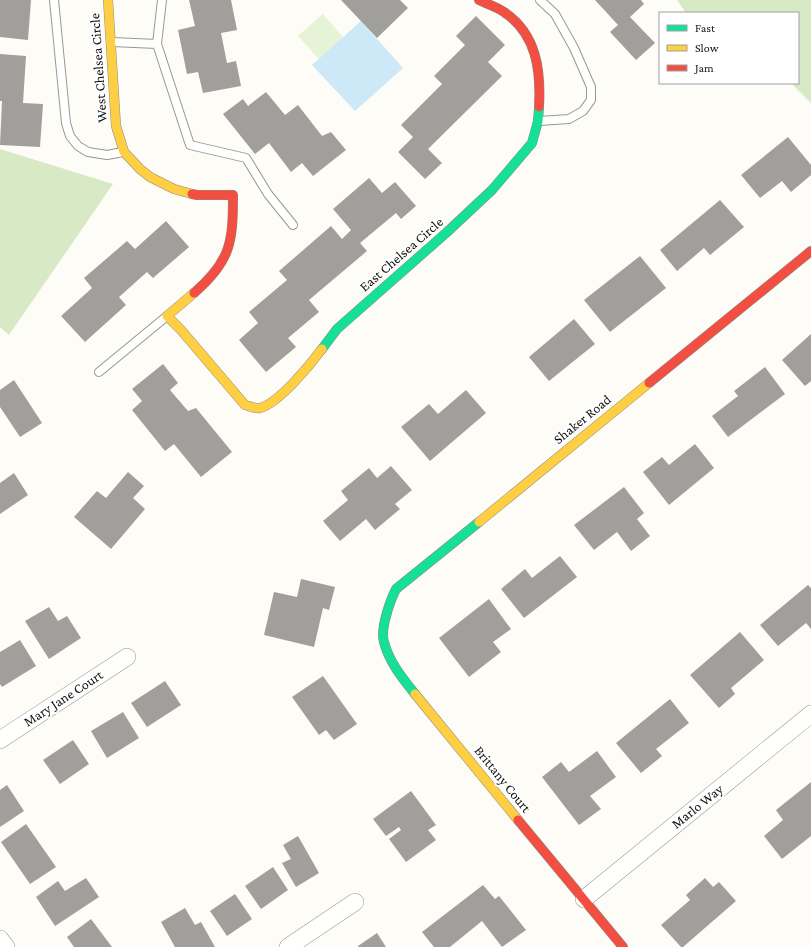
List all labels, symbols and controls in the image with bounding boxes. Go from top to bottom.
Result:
legend [659,12,799,84]
street label: West Chelsea Circle [86,13,110,123]
text: Fast [695,21,716,35]
text: Slow [695,41,719,55]
text: Jam [694,61,714,75]
street label: East Chelsea Circle [356,213,446,295]
street label: Shaker Road [550,391,614,447]
street label: Mary Jane Court [20,666,106,730]
street label: Brittany Court [471,743,535,816]
street label: Marlo Way [668,780,726,832]

